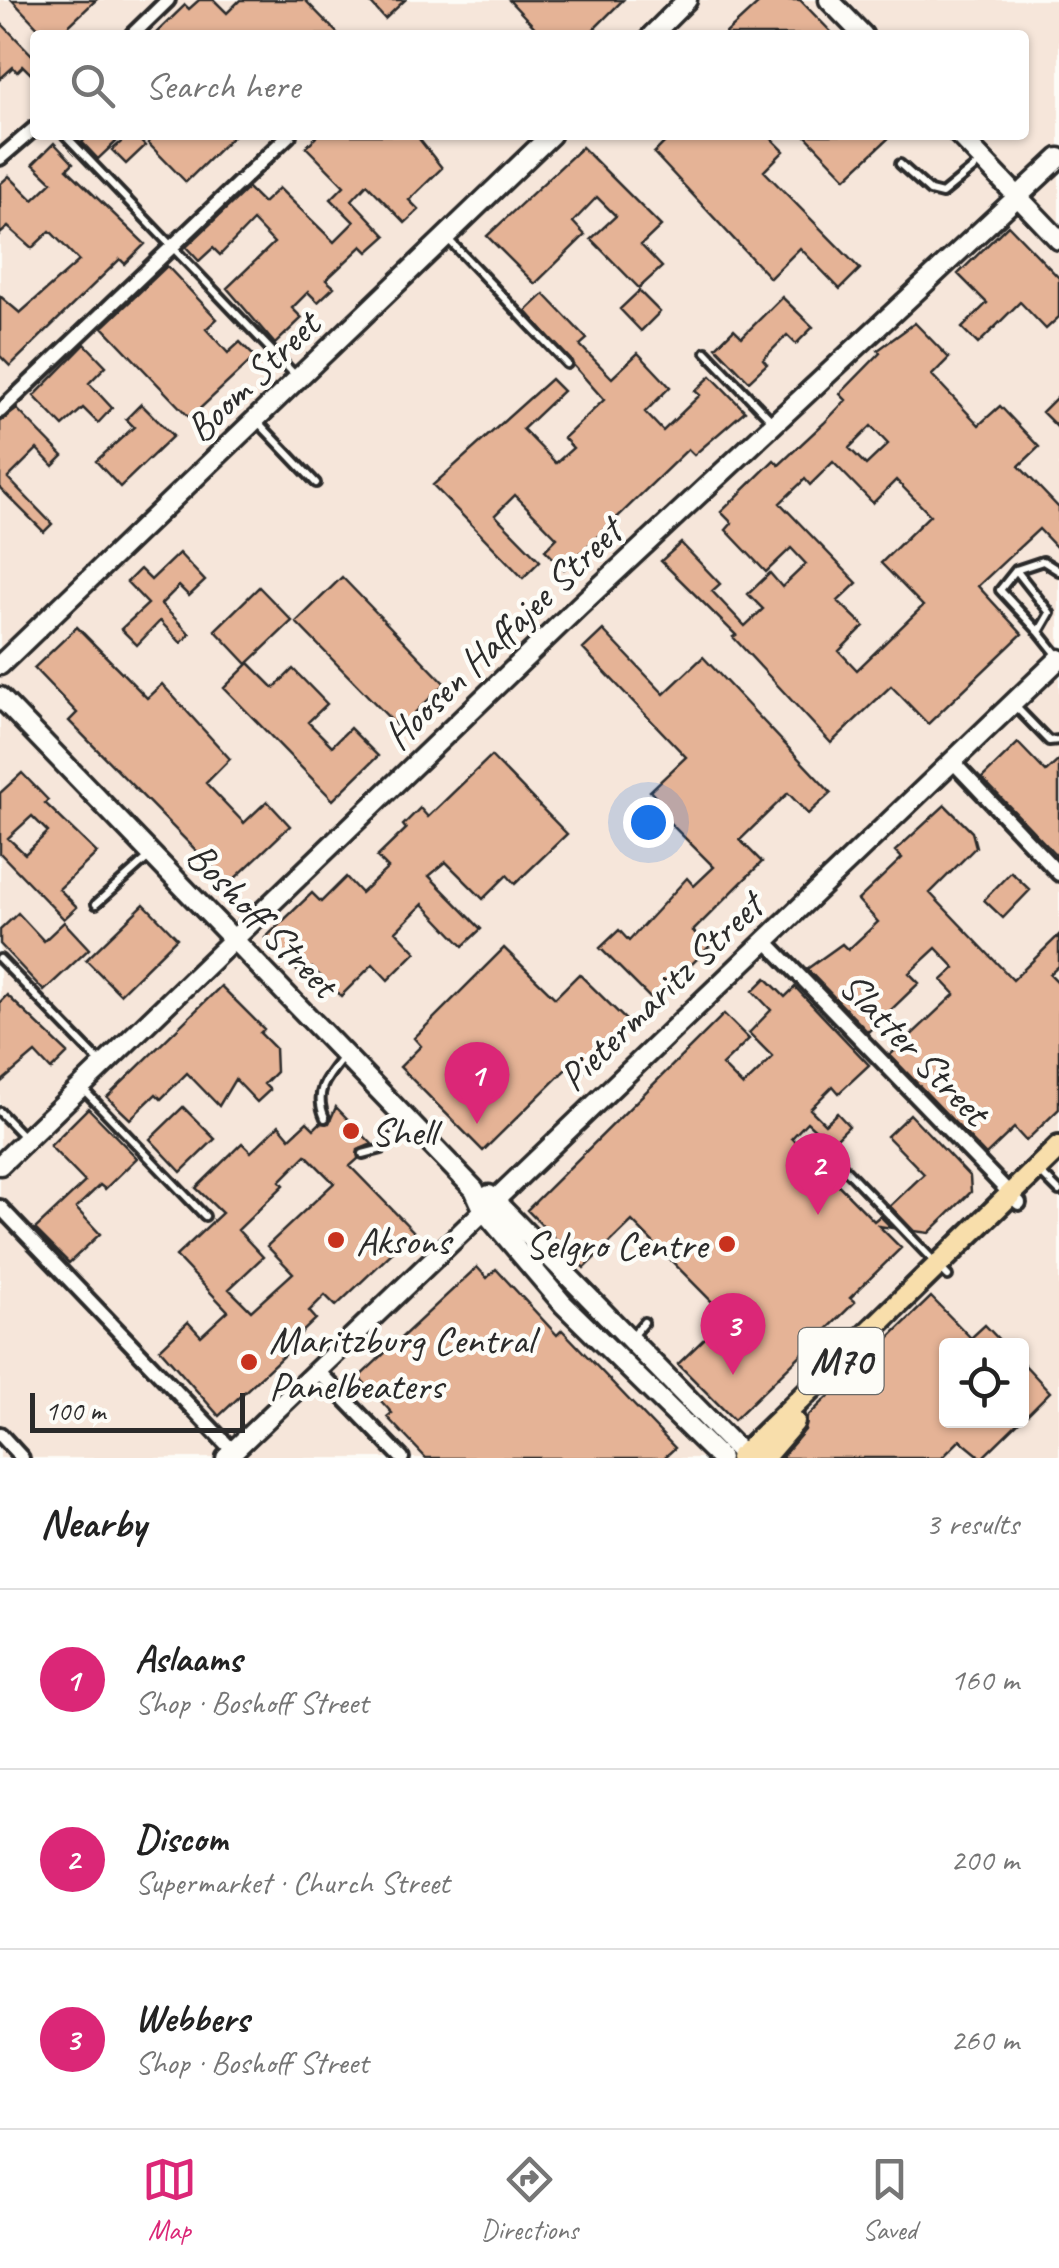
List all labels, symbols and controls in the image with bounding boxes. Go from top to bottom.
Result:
search box [30,30,1029,140]
icon: search [65,58,120,113]
text: Search here [145,62,300,109]
street label: Boom Street [175,298,333,453]
street label: Hoosen Haffajee Street [373,503,636,760]
your location [623,797,674,848]
street label: Boshoff Street [176,832,351,1011]
street label: Pietermaritz Street [548,878,777,1102]
street label: Slatter Street [829,961,1002,1139]
pin: 1 [444,1042,510,1124]
place label: Shell [371,1107,443,1157]
marker: Shell [340,1120,362,1142]
pin: 2 [786,1132,850,1215]
place label: Aksons [356,1216,453,1266]
place label: Selgro Centre [525,1220,710,1270]
marker: Aksons [325,1229,347,1251]
marker: Selgro Centre [716,1233,738,1255]
pin: 3 [700,1292,766,1375]
place label: Maritzburg Central Panelbeaters [269,1315,541,1411]
road number: M70 [798,1328,884,1394]
map controls [939,1338,1029,1428]
button: locate [939,1338,1029,1428]
marker: Maritzburg Central Panelbeaters [238,1351,260,1373]
scale bar [30,1388,245,1432]
text: 100 m [45,1393,105,1428]
text: Nearby [40,1497,146,1550]
text: 3 results [925,1503,1019,1544]
text: Aslaams [135,1635,242,1682]
text: 1 [65,1659,80,1700]
text: 160 m [950,1659,1019,1700]
text: Shop · Boshoff Street [135,1682,368,1723]
text: Discom [135,1815,228,1862]
text: 2 [65,1839,80,1880]
text: 200 m [950,1839,1019,1880]
text: Supermarket · Church Street [135,1862,449,1903]
text: Webbers [135,1995,249,2042]
text: 3 [65,2019,80,2060]
text: 260 m [950,2019,1019,2060]
text: Shop · Boshoff Street [135,2042,368,2083]
tab: Map [142,2152,197,2247]
tab: Directions [481,2152,578,2247]
tab: Saved [862,2152,917,2247]

